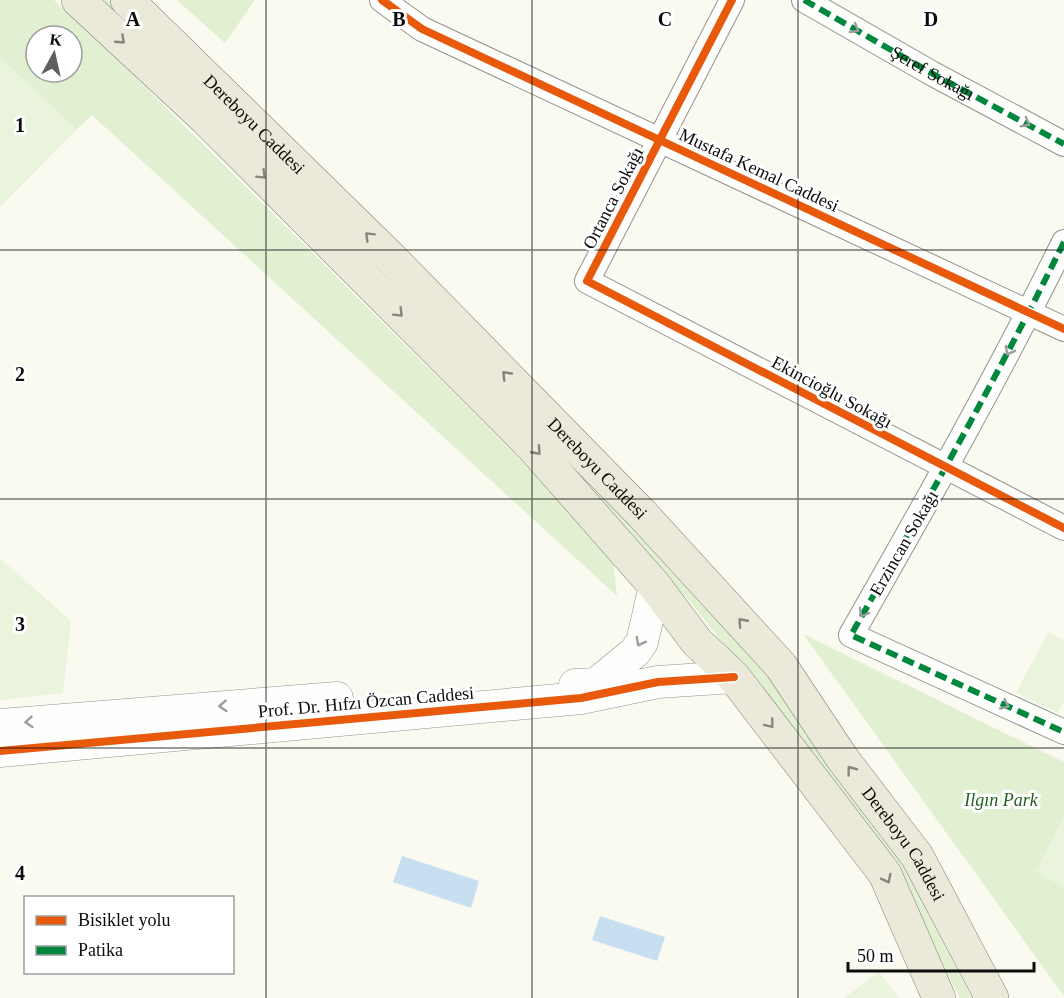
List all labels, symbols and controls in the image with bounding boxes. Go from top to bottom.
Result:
text: A [126,8,141,30]
text: B [392,8,406,30]
text: C [658,8,672,30]
text: D [924,8,938,30]
one-way arrow [849,22,859,34]
north arrow [24,24,84,84]
text: K [49,30,64,49]
one-way arrow [114,33,125,44]
street label: Şeref Sokağı [887,42,978,104]
street label: Dereboyu Caddesi [200,71,309,178]
text: 1 [15,114,25,136]
one-way arrow [1019,116,1030,127]
street label: Mustafa Kemal Caddesi [676,124,842,216]
street label: Ortanca Sokağı [579,144,647,252]
one-way arrow [254,167,265,178]
one-way arrow [366,233,377,244]
one-way arrow [392,305,403,316]
one-way arrow [1005,344,1016,355]
street label: Ekincioğlu Sokağı [768,352,896,432]
text: 2 [15,363,25,385]
one-way arrow [502,372,513,382]
street label: Dereboyu Caddesi [544,414,651,523]
one-way arrow [530,444,541,455]
street label: Erzincan Sokağı [866,487,942,599]
one-way arrow [859,607,871,617]
text: 3 [15,613,25,635]
one-way arrow [738,619,749,629]
one-way arrow [636,636,647,646]
street label: Prof. Dr. Hıfzı Özcan Caddesi [257,683,475,721]
one-way arrow [999,698,1010,710]
one-way arrow [219,700,228,713]
one-way arrow [25,715,34,728]
one-way arrow [762,717,773,728]
one-way arrow [848,766,859,777]
street label: Dereboyu Caddesi [858,783,949,904]
park label: Ilgın Park [963,790,1039,810]
text: 4 [15,862,25,884]
one-way arrow [880,873,891,884]
legend [24,896,234,974]
text: Bisiklet yolu [78,910,171,930]
scale bar [848,935,1034,973]
text: Patika [78,940,123,960]
text: 50 m [857,946,894,966]

